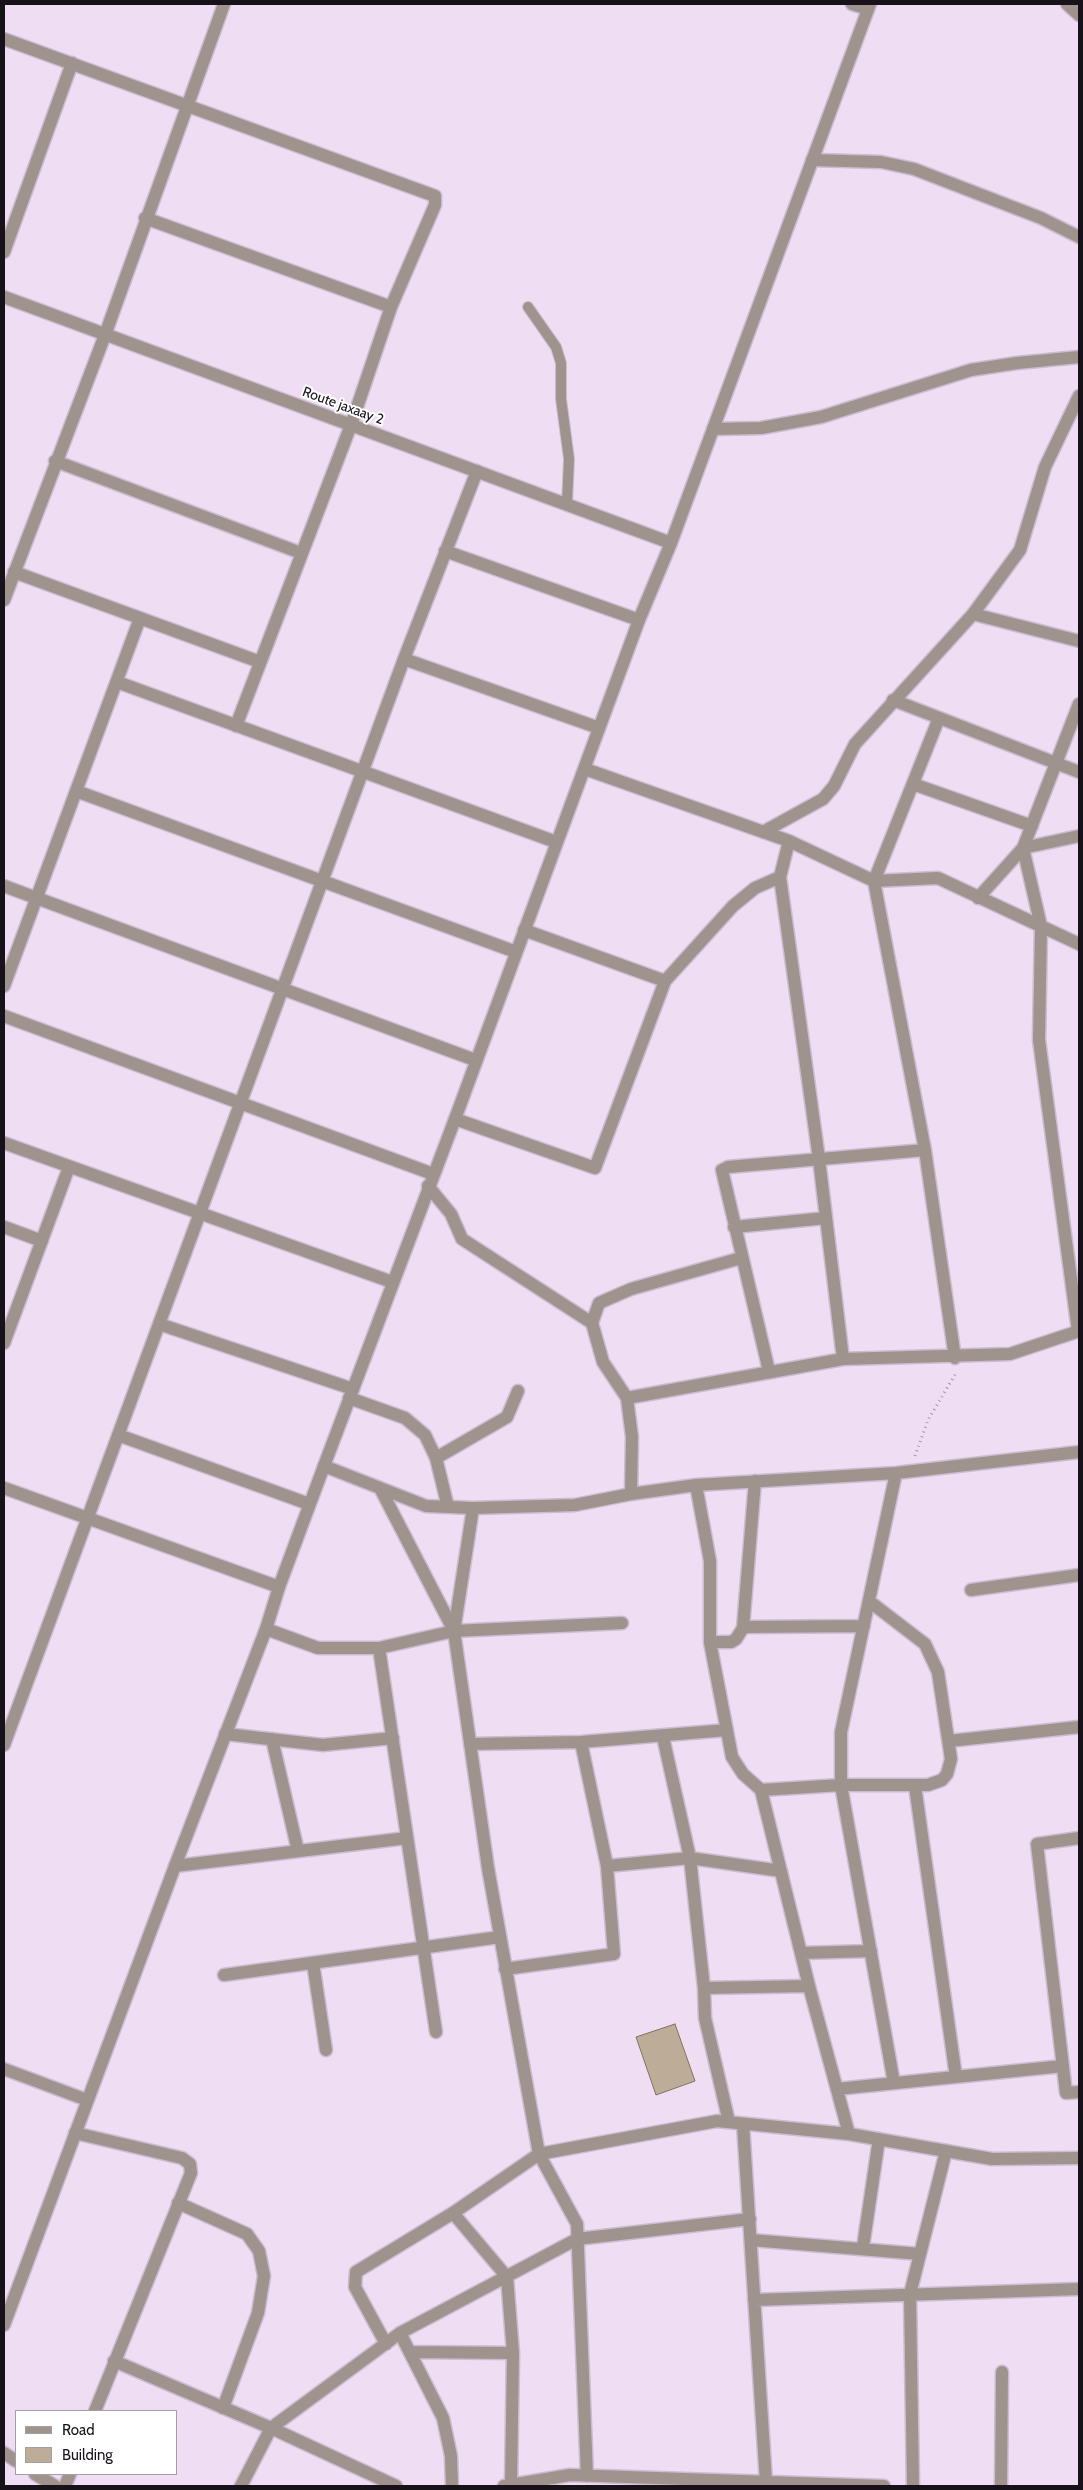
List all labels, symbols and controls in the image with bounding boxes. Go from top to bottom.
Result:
street label: Route jaxaay 2 [300,384,386,428]
legend [15,2410,178,2475]
text: Road [62,2421,95,2439]
text: Building [62,2446,113,2464]

